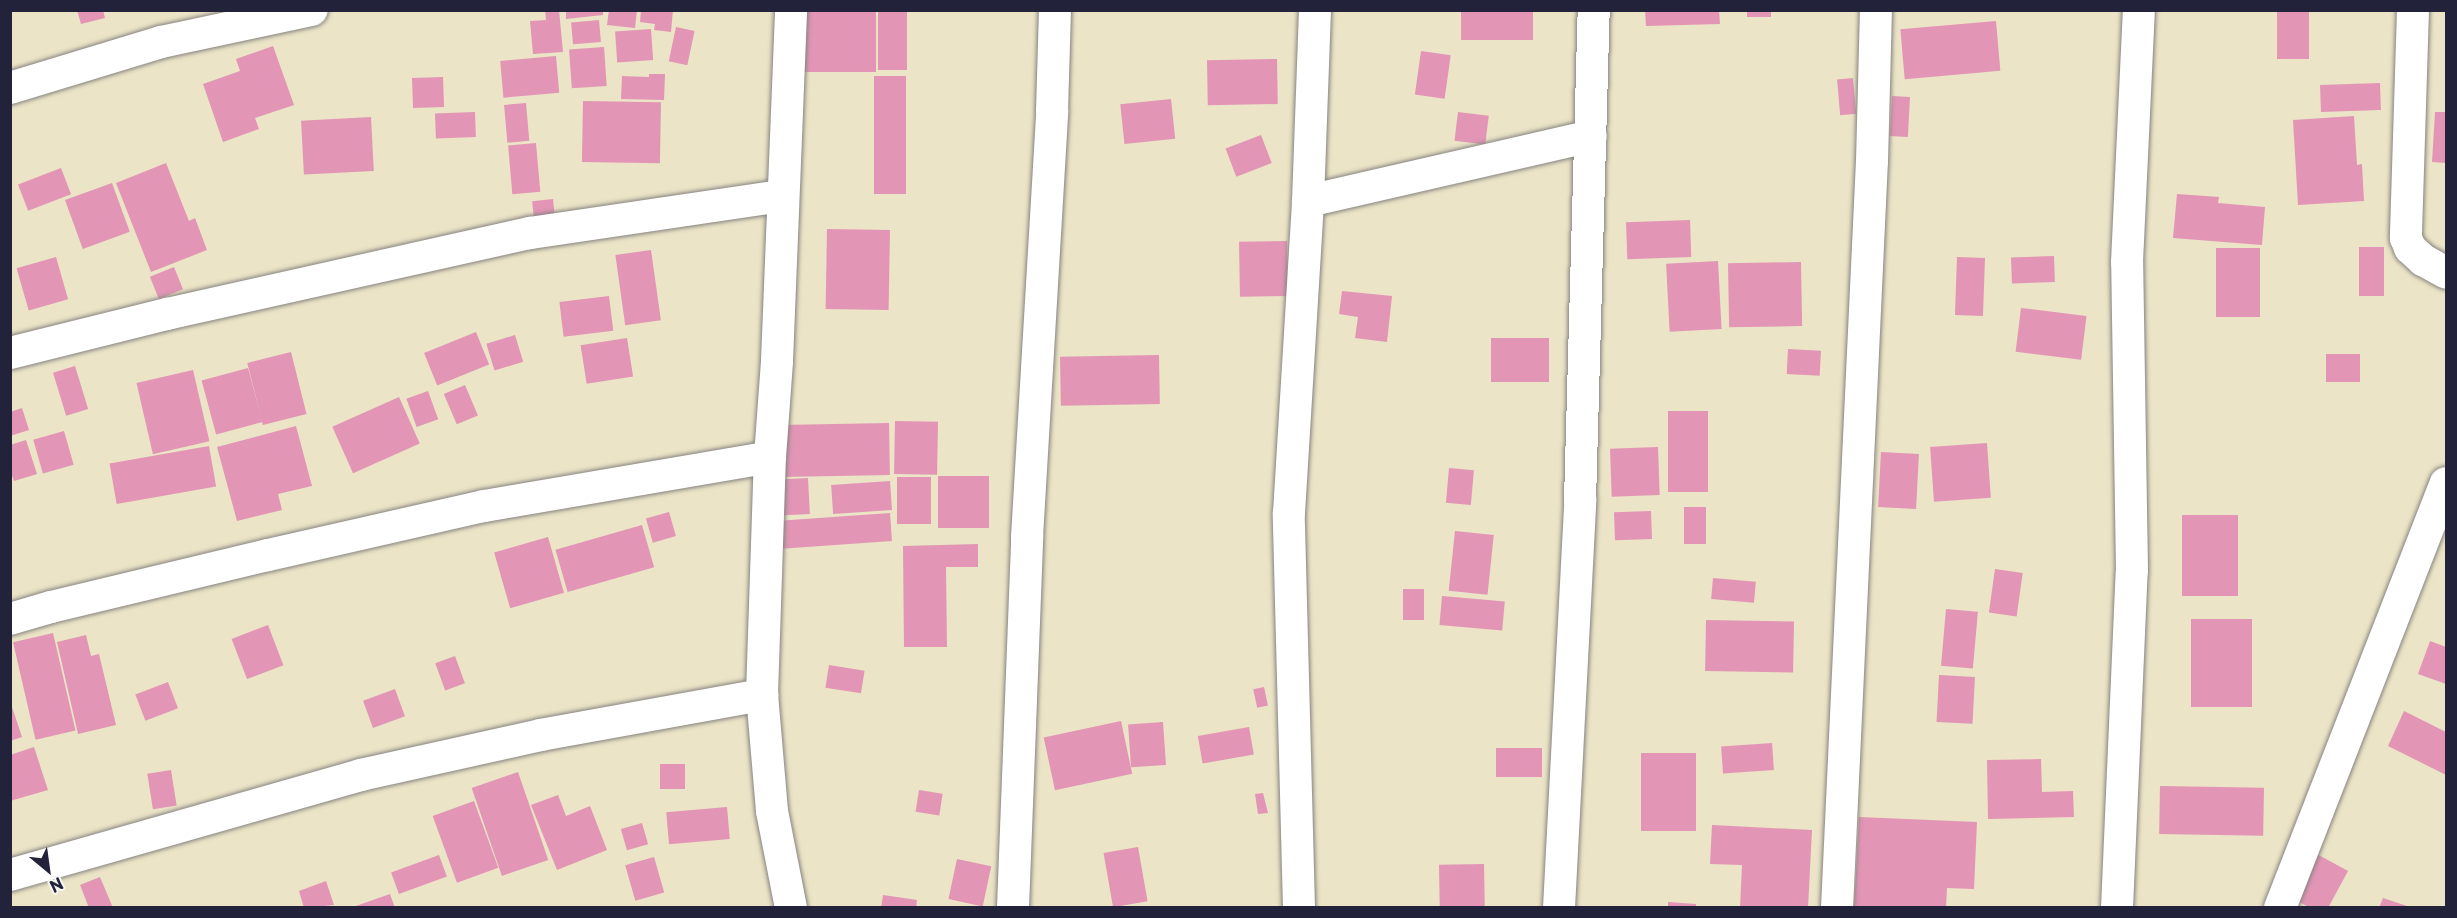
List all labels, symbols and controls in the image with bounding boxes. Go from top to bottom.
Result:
north arrow [18,840,78,900]
text: N [45,872,68,899]

